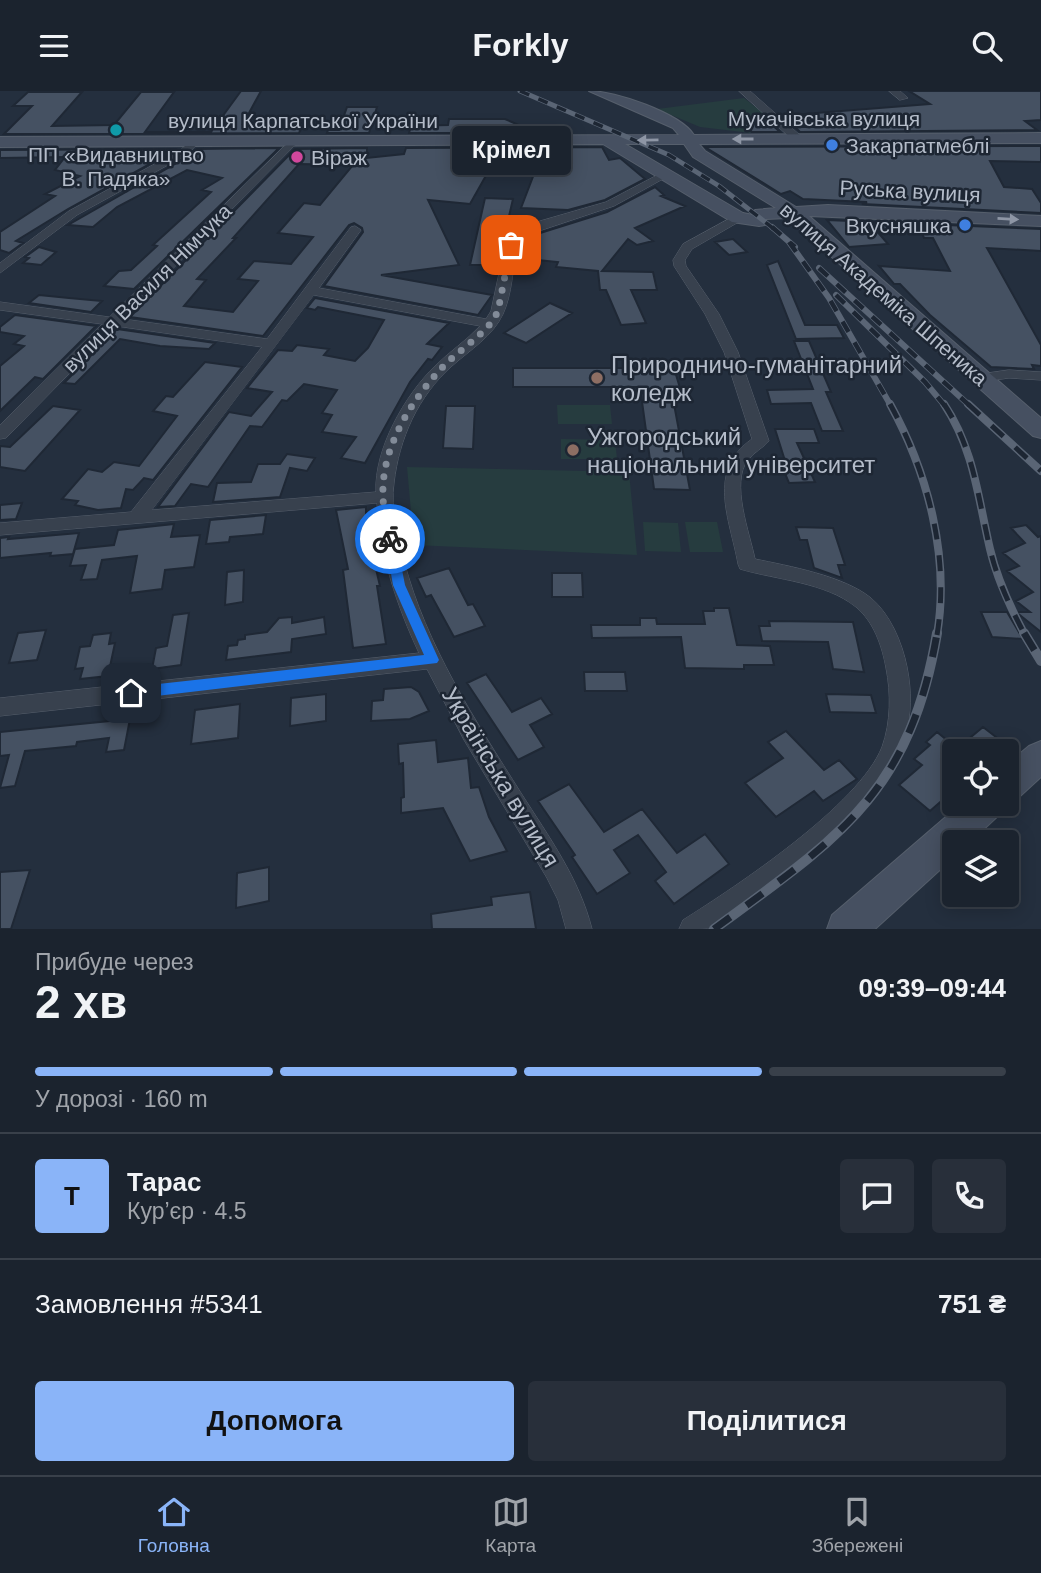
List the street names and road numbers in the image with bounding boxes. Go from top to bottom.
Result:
street label: Мукачівська вулиця [728,107,920,130]
street label: вулиця Карпатської України [168,109,438,132]
street label: Руська вулиця [839,176,981,206]
street label: вулиця Академіка Шпеника [776,198,992,390]
street label: вулиця Василя Німчука [58,199,236,377]
street label: Українська вулиця [437,682,565,872]

